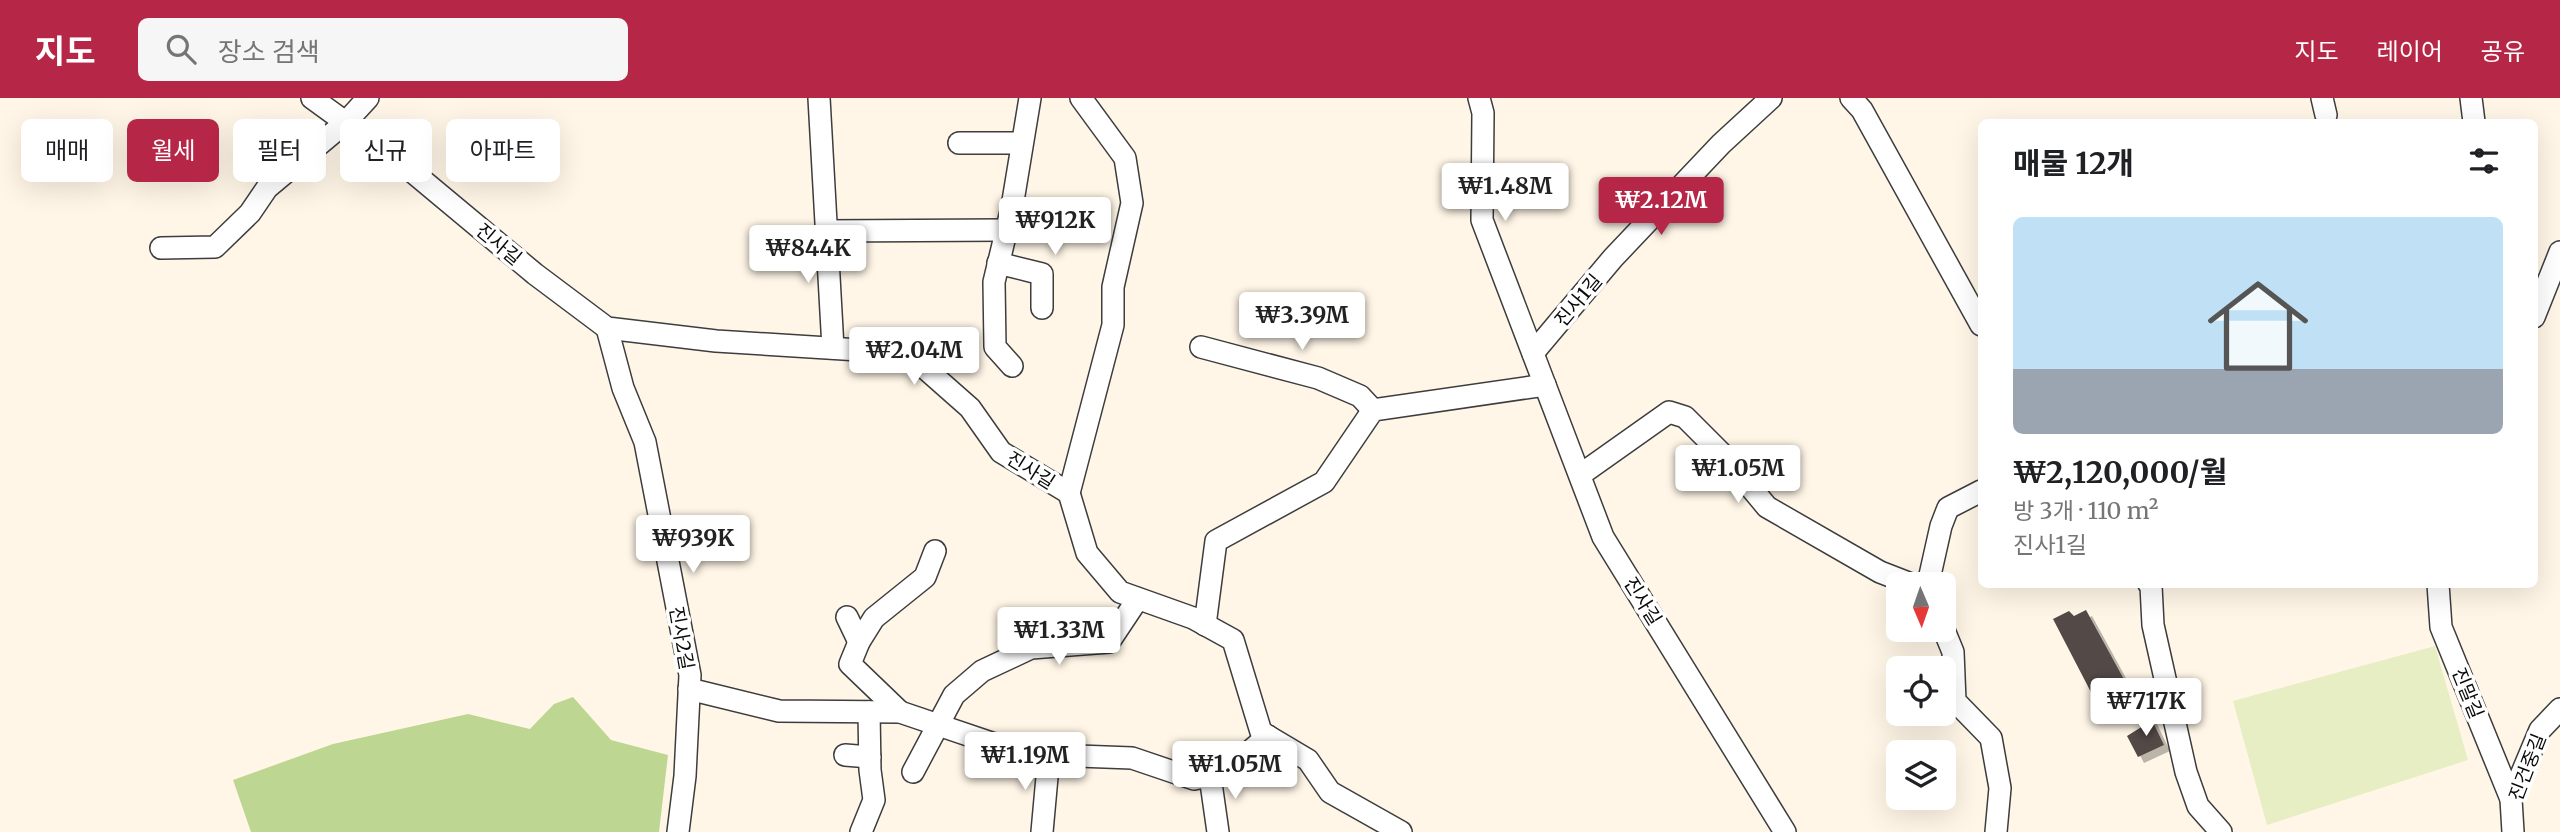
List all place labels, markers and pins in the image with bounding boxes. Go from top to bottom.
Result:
pin: ₩1.48M [1448,164,1562,223]
pin: ₩2.12M [1604,178,1718,237]
pin: ₩912K [1006,198,1104,257]
pin: ₩844K [759,226,857,285]
pin: ₩3.39M [1245,292,1359,352]
pin: ₩2.04M [857,328,971,387]
pin: ₩1.05M [1681,446,1795,505]
pin: ₩939K [644,516,742,575]
pin: ₩1.33M [1002,608,1116,667]
pin: ₩717K [2097,678,2195,738]
pin: ₩1.19M [968,732,1082,792]
pin: ₩1.05M [1178,742,1292,801]

